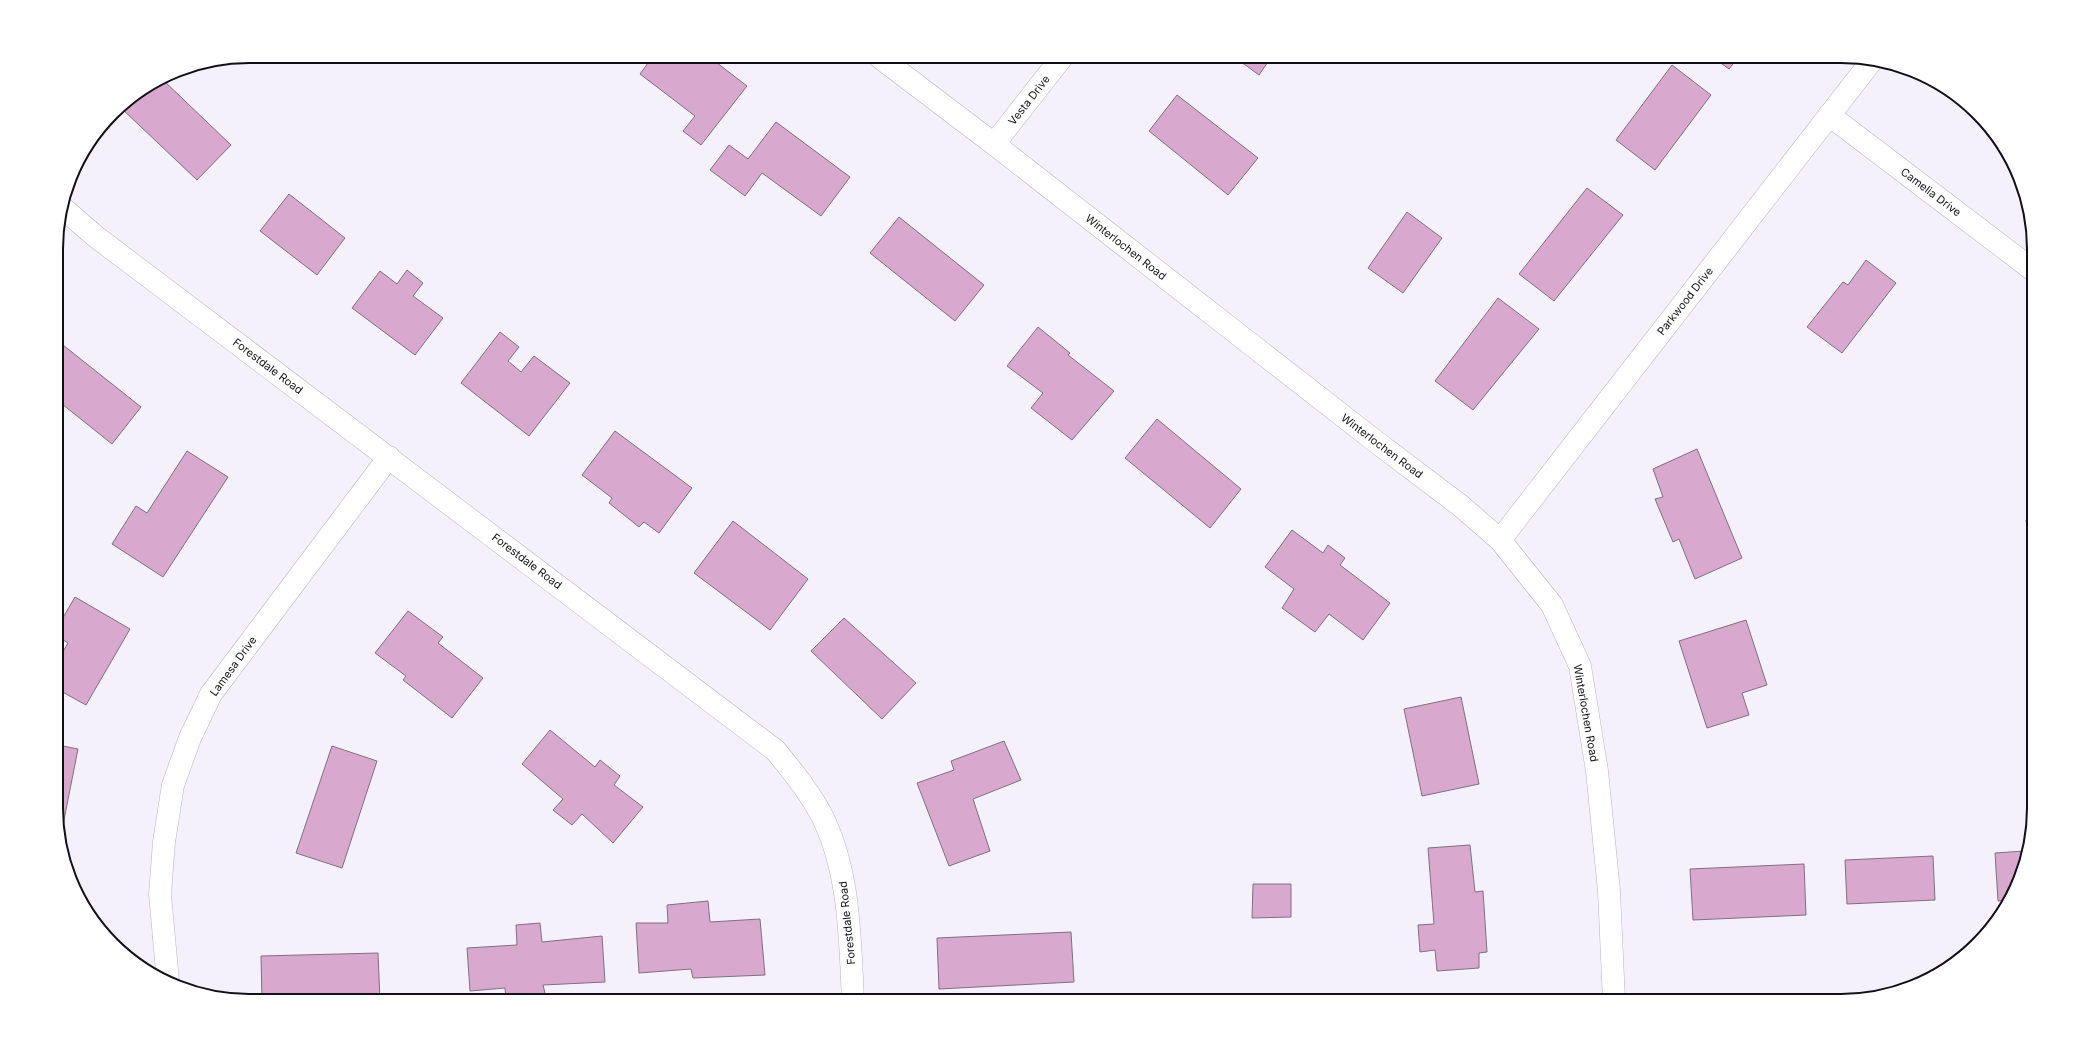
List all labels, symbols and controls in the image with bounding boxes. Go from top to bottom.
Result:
street label: Vesta Drive [1005,72,1053,128]
street label: Camelia Drive [1898,165,1964,219]
street label: Winterlochen Road [1083,211,1169,283]
street label: Parkwood Drive [1654,264,1716,338]
street label: Forestdale Road [230,335,306,397]
street label: Winterlochen Road [1338,411,1426,481]
street label: Forestdale Road [489,530,565,592]
street label: Lamesa Drive [207,633,259,699]
street label: Winterlochen Road [1571,663,1601,763]
street label: Forestdale Road [836,881,858,965]

